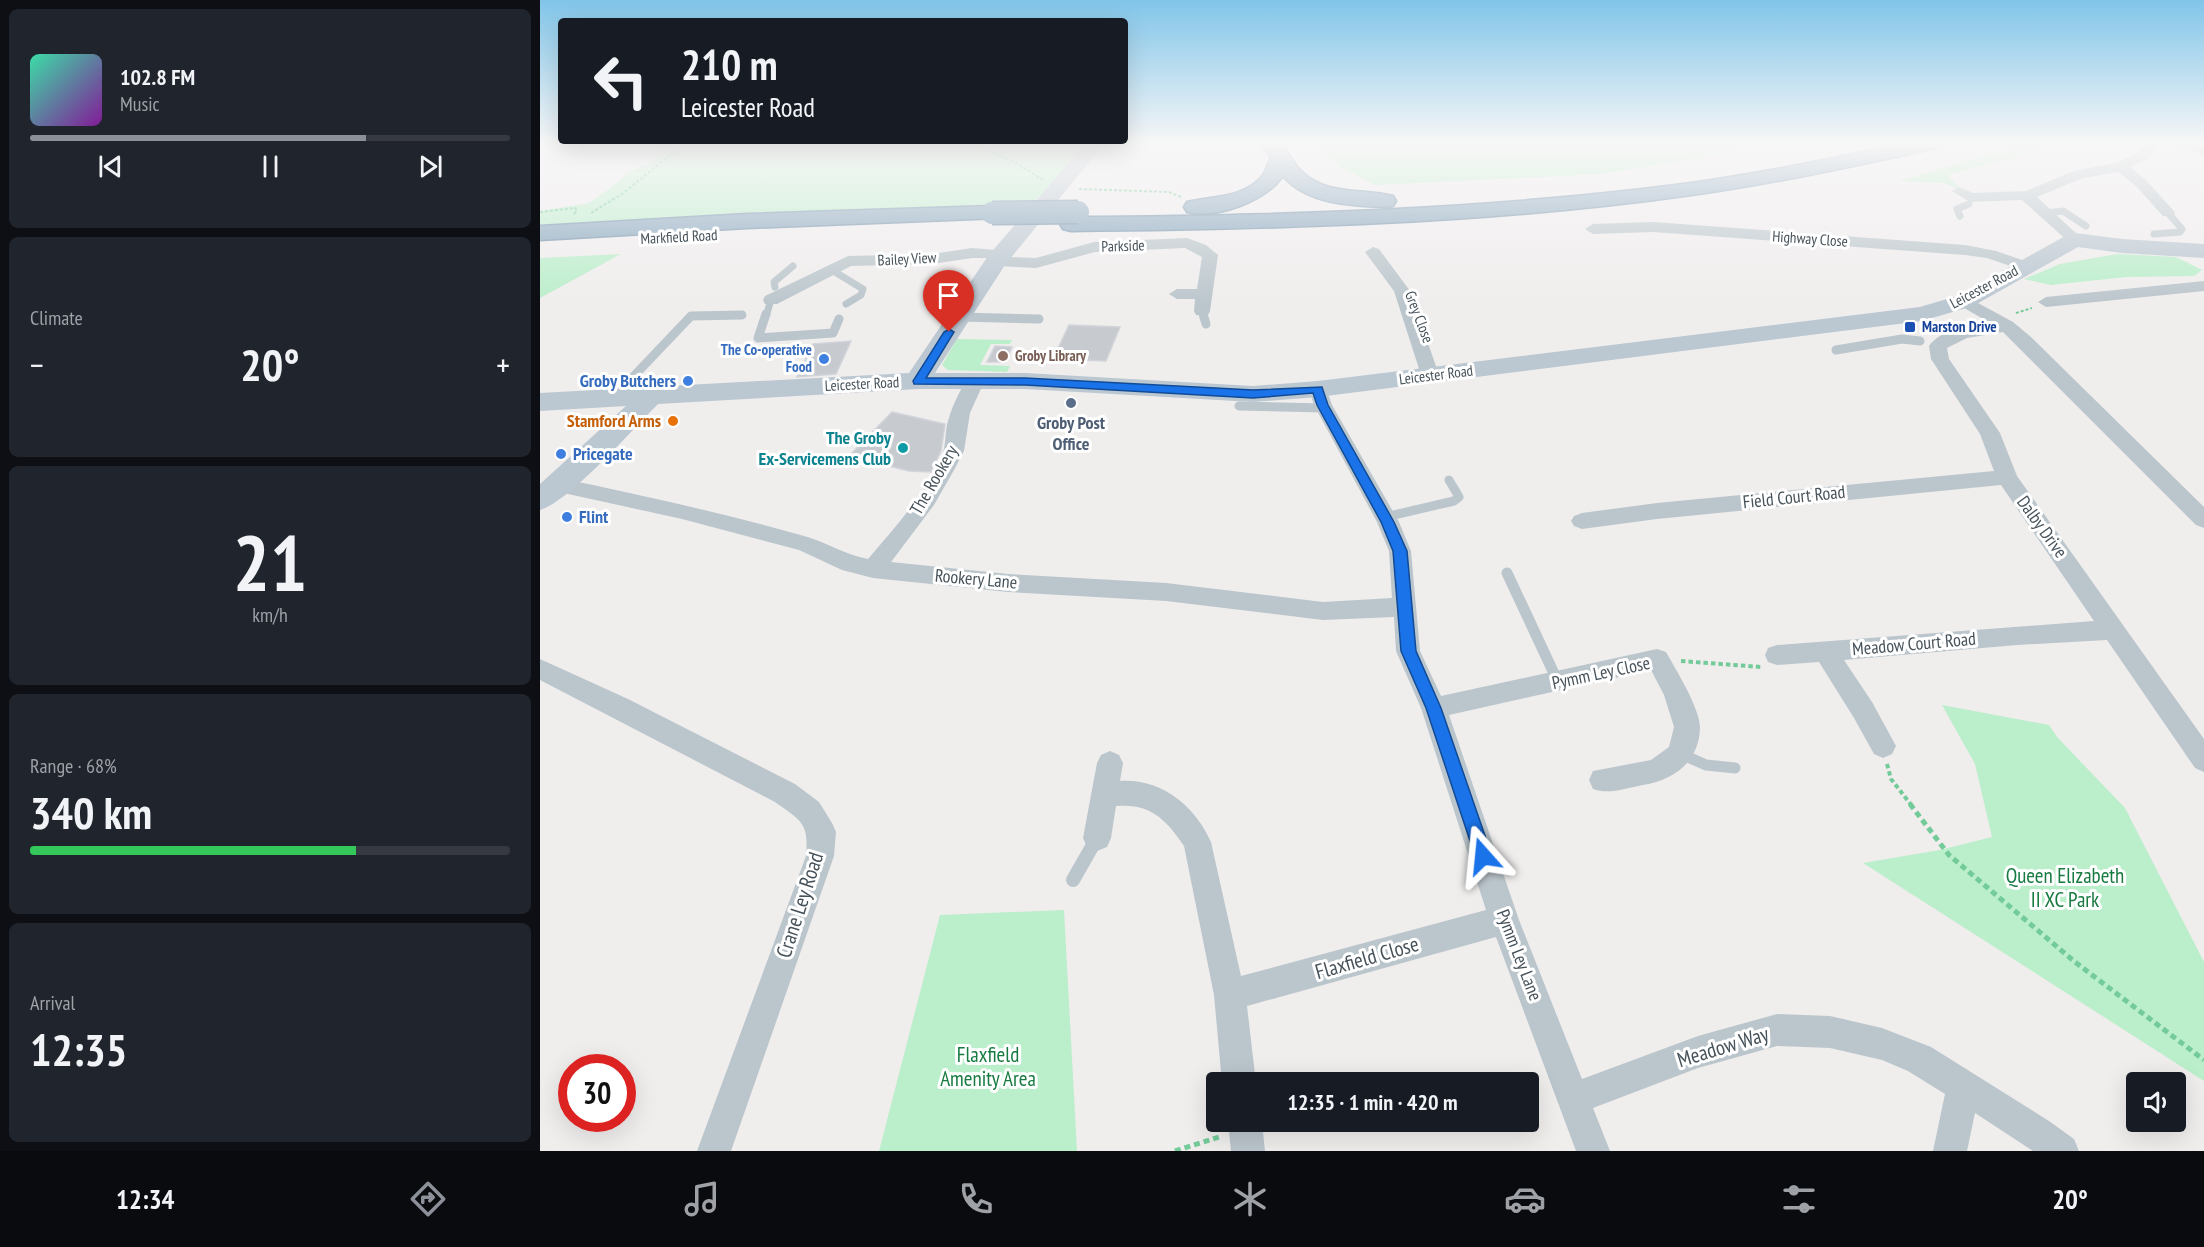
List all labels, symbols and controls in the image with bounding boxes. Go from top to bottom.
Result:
text: 210 m [681,37,778,92]
icon: left [582,42,660,120]
text: 102.8 FM [120,63,195,91]
text: Leicester Road [681,90,815,124]
text: Music [120,91,160,117]
icon: previous [94,150,127,183]
icon: pause [254,150,287,183]
icon: next [414,150,447,183]
street label: Markfield Road [640,225,718,248]
street label: Highway Close [1772,226,1848,251]
street label: Parkside [1101,235,1145,256]
street label: Bailey View [877,247,937,270]
street label: Leicester Road [1946,261,2021,312]
pin [923,270,974,332]
icon: arrive [932,279,965,312]
street label: Grey Close [1401,288,1438,345]
text: Climate [30,305,83,331]
place label: Marston Drive [1922,317,1997,336]
marker: Marston Drive [1903,320,1917,334]
text: 20° [240,335,300,393]
place label: The Co-operative Food [721,340,812,376]
text: − [30,343,44,386]
text: + [496,343,510,386]
place label: Groby Library [1015,346,1087,365]
marker: Groby Library [996,349,1010,363]
marker: The Co-operative Food [817,352,831,366]
street label: Leicester Road [1398,361,1474,388]
place label: Groby Butchers [580,369,676,392]
street label: Leicester Road [824,372,900,395]
marker: Groby Butchers [681,374,695,388]
marker: Groby Post Office [1064,396,1078,410]
place label: Stamford Arms [567,409,661,432]
place label: Groby Post Office [1037,411,1106,455]
marker: Stamford Arms [666,414,680,428]
place label: The Groby Ex-Servicemens Club [759,426,892,470]
marker: The Groby Ex-Servicemens Club [896,441,910,455]
street label: The Rookery [904,441,963,519]
place label: Pricegate [573,442,633,465]
marker: Pricegate [554,447,568,461]
street label: Field Court Road [1742,480,1846,513]
street label: Dalby Drive [2012,491,2073,562]
place label: Flint [579,505,609,528]
marker: Flint [560,510,574,524]
text: 21 [233,512,307,613]
street label: Rookery Lane [934,563,1018,594]
text: km/h [252,602,288,628]
street label: Meadow Court Road [1851,627,1977,660]
street label: Pymm Ley Close [1550,651,1652,694]
text: Range · 68% [30,753,117,779]
text: 340 km [30,783,152,841]
position arrow [1451,824,1515,888]
street label: Crane Ley Road [770,849,829,961]
park label: Queen Elizabeth II XC Park [2006,862,2124,913]
street label: Pymm Ley Lane [1492,906,1547,1004]
street label: Flaxfield Close [1312,930,1422,985]
text: Arrival [30,990,75,1016]
text: 12:35 [30,1020,127,1078]
street label: Meadow Way [1674,1020,1772,1073]
park label: Flaxfield Amenity Area [940,1041,1036,1092]
speed limit sign: 30 [558,1054,636,1132]
map controls [2126,1072,2186,1132]
button: sound [2126,1072,2186,1132]
text: 12:35 · 1 min · 420 m [1287,1088,1458,1116]
icon: directions [407,1178,449,1220]
icon: music [681,1178,723,1220]
icon: phone [955,1178,997,1220]
icon: climate [1229,1178,1271,1220]
icon: car [1504,1178,1546,1220]
icon: filters [1778,1178,1820,1220]
text: 12:34 [116,1182,175,1216]
text: 20° [2052,1182,2088,1216]

